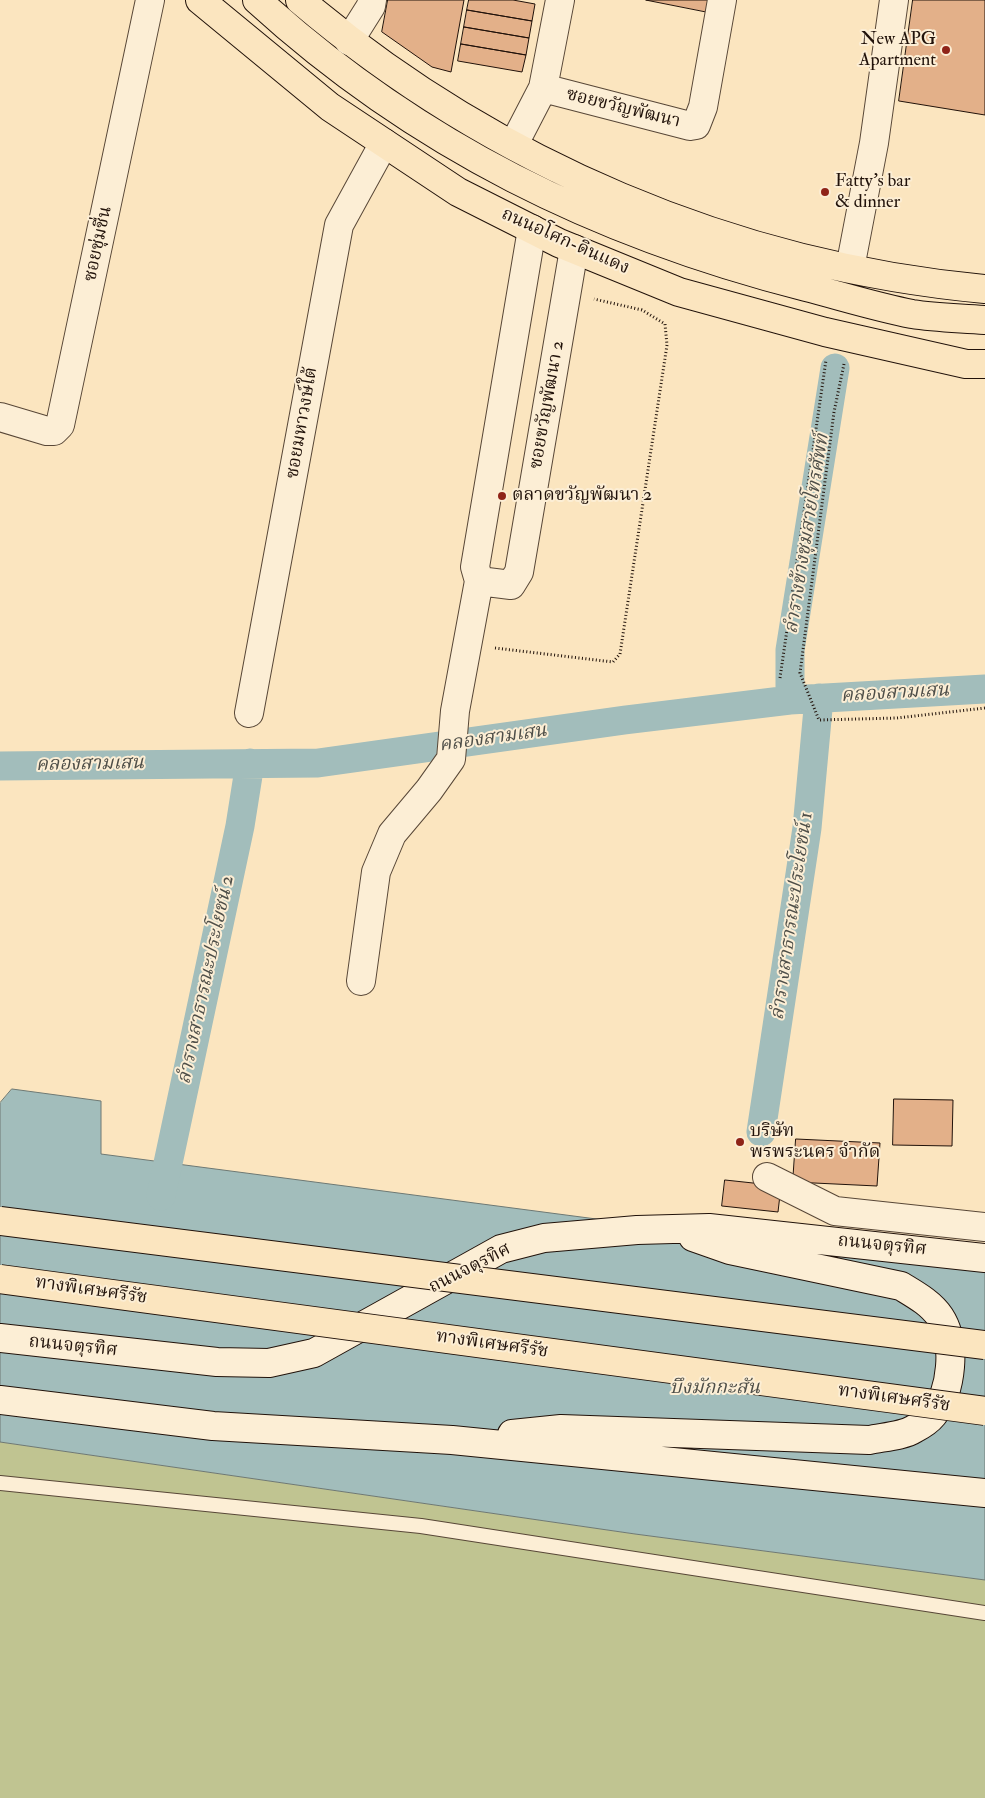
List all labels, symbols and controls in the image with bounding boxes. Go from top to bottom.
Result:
place label: New APG Apartment [859,29,936,72]
marker: New APG Apartment [940,44,952,56]
street label: ซอยขวัญพัฒนา [564,84,682,134]
place label: Fatty's bar & dinner [835,171,910,213]
marker: Fatty's bar & dinner [819,186,831,198]
street label: ซอยชุ่มชื่น [80,204,118,284]
street label: ถนนอโศก-ดินแดง [498,204,632,280]
street label: ซอยขวัญพัฒนา 2 [526,339,570,471]
street label: ซอยมหาวงษ์ใต้ [283,366,323,480]
water label: ลำรางข้างชุมสายโทรศัพท์ [781,433,835,635]
place label: ตลาดขวัญพัฒนา 2 [512,485,652,507]
marker: ตลาดขวัญพัฒนา 2 [496,490,508,502]
water label: คลองสามเสน [840,680,950,708]
water label: คลองสามเสน [438,720,548,758]
water label: คลองสามเสน [36,753,144,777]
water label: ลํารางสาธารณะประโยชน์ 1 [767,810,819,1022]
water label: ลํารางสาธารณะประโยชน์ 2 [174,874,240,1086]
place label: บริษัท พรพระนคร จำกัด [750,1121,880,1164]
marker: บริษัท พรพระนคร จำกัด [734,1136,746,1148]
street label: ถนนจตุรทิศ [837,1231,927,1261]
street label: ถนนจตุรทิศ [425,1239,515,1299]
street label: ทางพิเศษศรีรัช [34,1272,148,1310]
street label: ทางพิเศษศรีรัช [435,1326,549,1364]
street label: ถนนจตุรทิศ [28,1332,118,1362]
water label: บึงมักกะสัน [670,1378,760,1400]
street label: ทางพิเศษศรีรัช [837,1380,951,1418]

